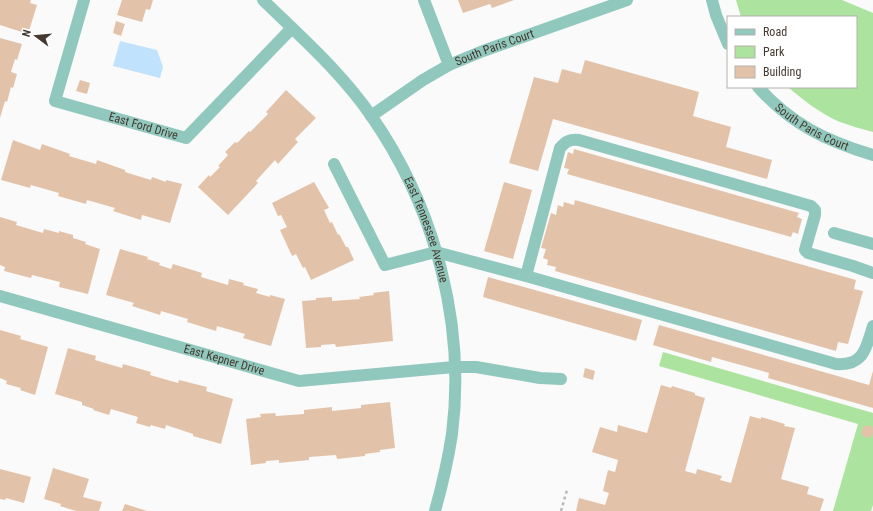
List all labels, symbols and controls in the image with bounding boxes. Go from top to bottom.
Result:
north arrow [16,16,56,56]
legend [727,16,857,88]
text: Road [763,25,787,39]
street label: South Paris Court [453,26,536,69]
text: N [20,28,34,38]
text: Park [763,45,785,59]
text: Building [763,65,801,79]
street label: South Paris Court [772,100,851,154]
street label: East Ford Drive [107,110,180,143]
street label: East Tennessee Avenue [401,174,451,284]
street label: East Kepner Drive [182,342,266,378]

